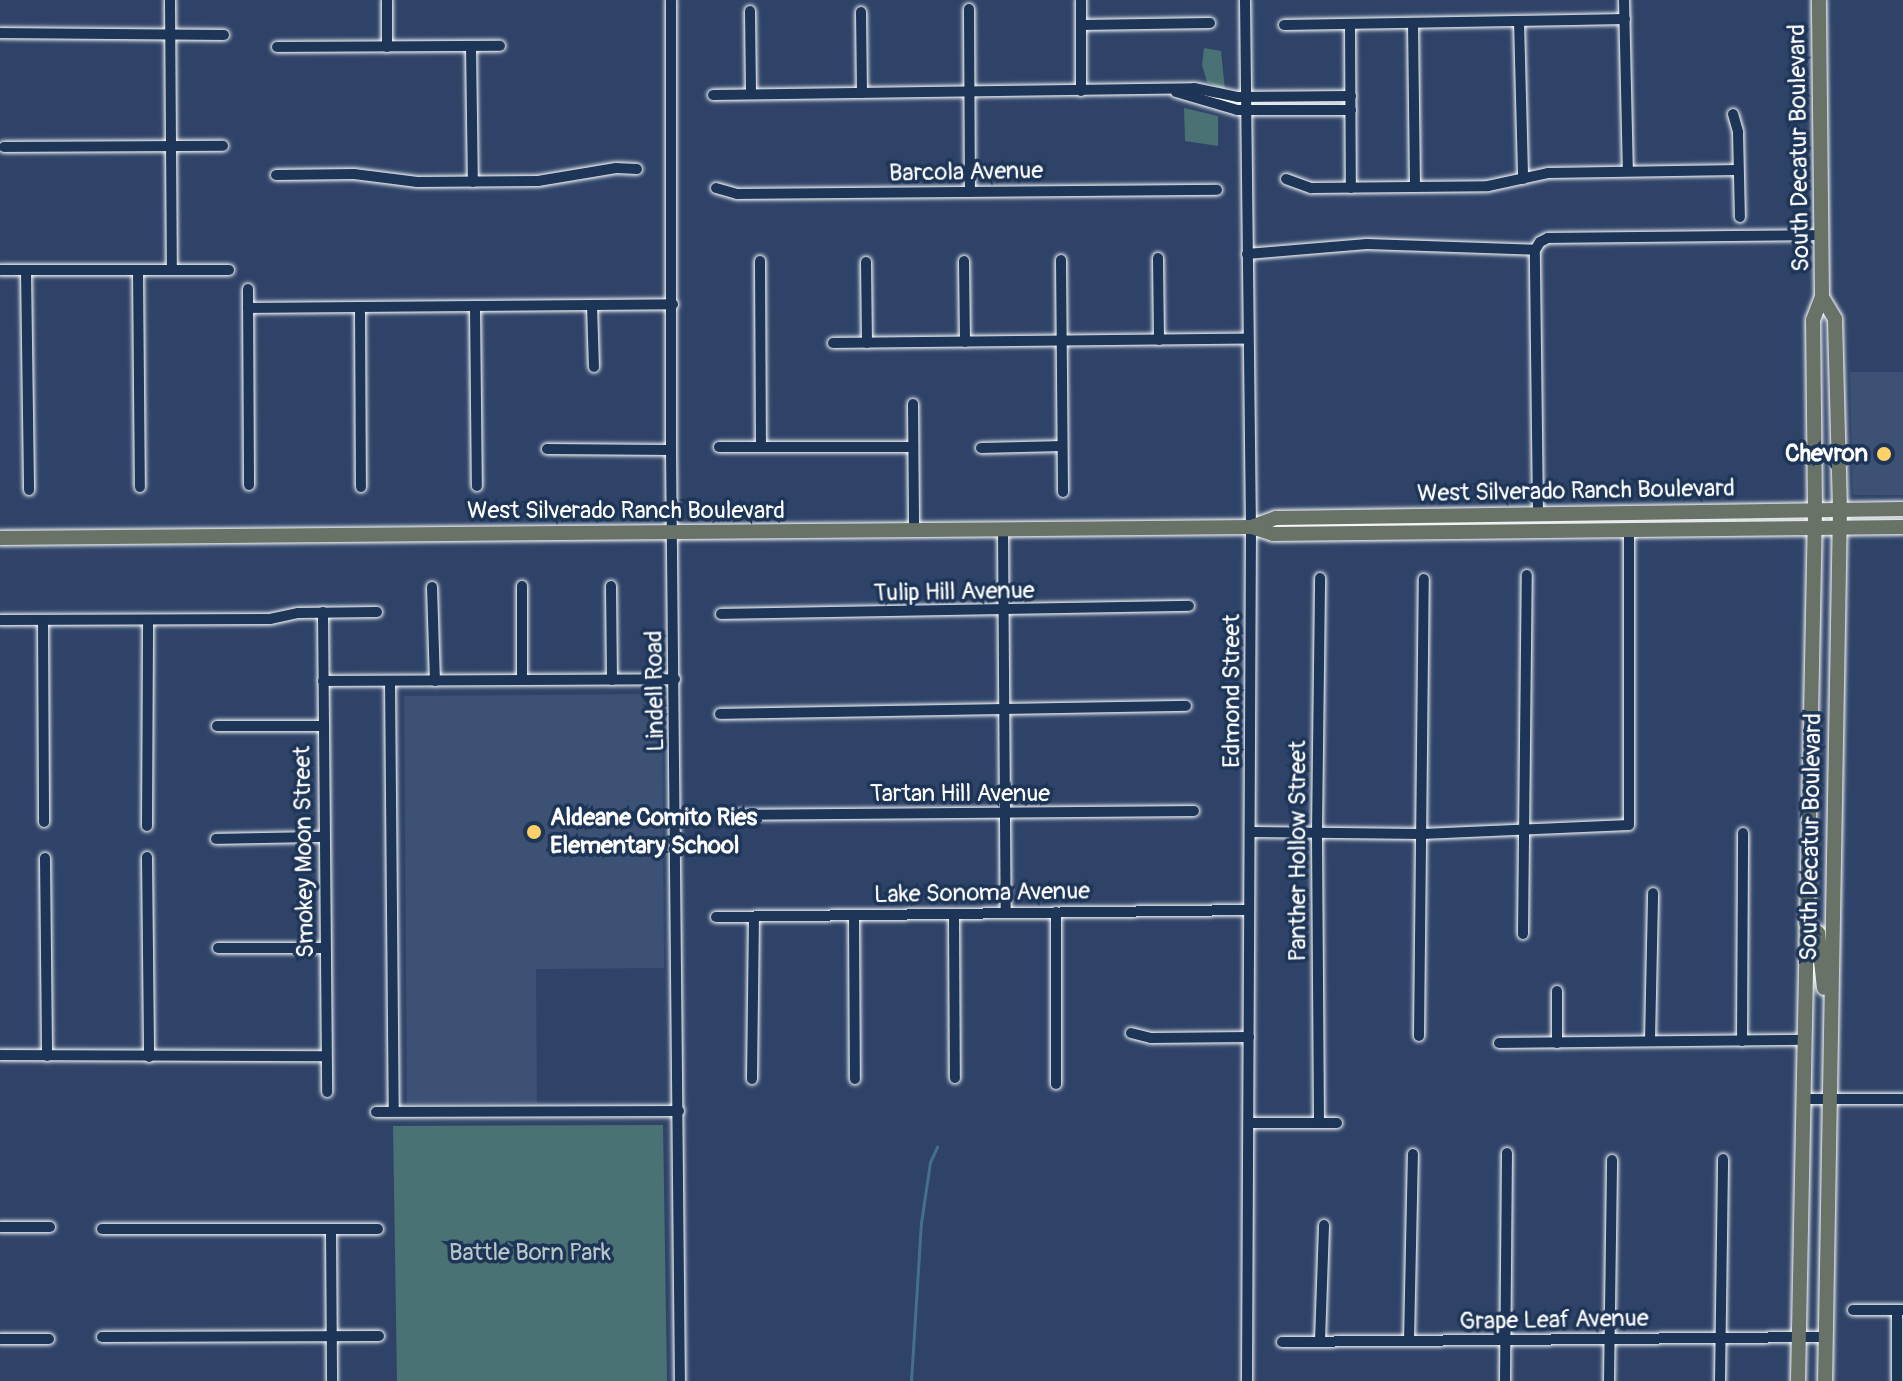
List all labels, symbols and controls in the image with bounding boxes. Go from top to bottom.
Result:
street label: South Decatur Boulevard [1782,24,1816,272]
street label: Barcola Avenue [889,156,1043,188]
place label: Chevron [1785,440,1868,468]
marker: Chevron [1875,445,1893,463]
street label: West Silverado Ranch Boulevard [1417,474,1735,508]
street label: West Silverado Ranch Boulevard [467,497,785,525]
street label: Tulip Hill Avenue [873,576,1035,608]
street label: Edmond Street [1218,614,1246,768]
street label: Lindell Road [640,630,670,752]
street label: South Decatur Boulevard [1794,713,1828,961]
street label: Panther Hollow Street [1284,740,1312,962]
street label: Smokey Moon Street [288,746,320,958]
street label: Tartan Hill Avenue [870,780,1050,808]
place label: Aldeane Comito Ries Elementary School [550,804,757,860]
marker: Aldeane Comito Ries Elementary School [525,823,543,841]
street label: Lake Sonoma Avenue [874,877,1090,909]
park label: Battle Born Park [449,1239,611,1267]
street label: Grape Leaf Avenue [1459,1304,1649,1336]

